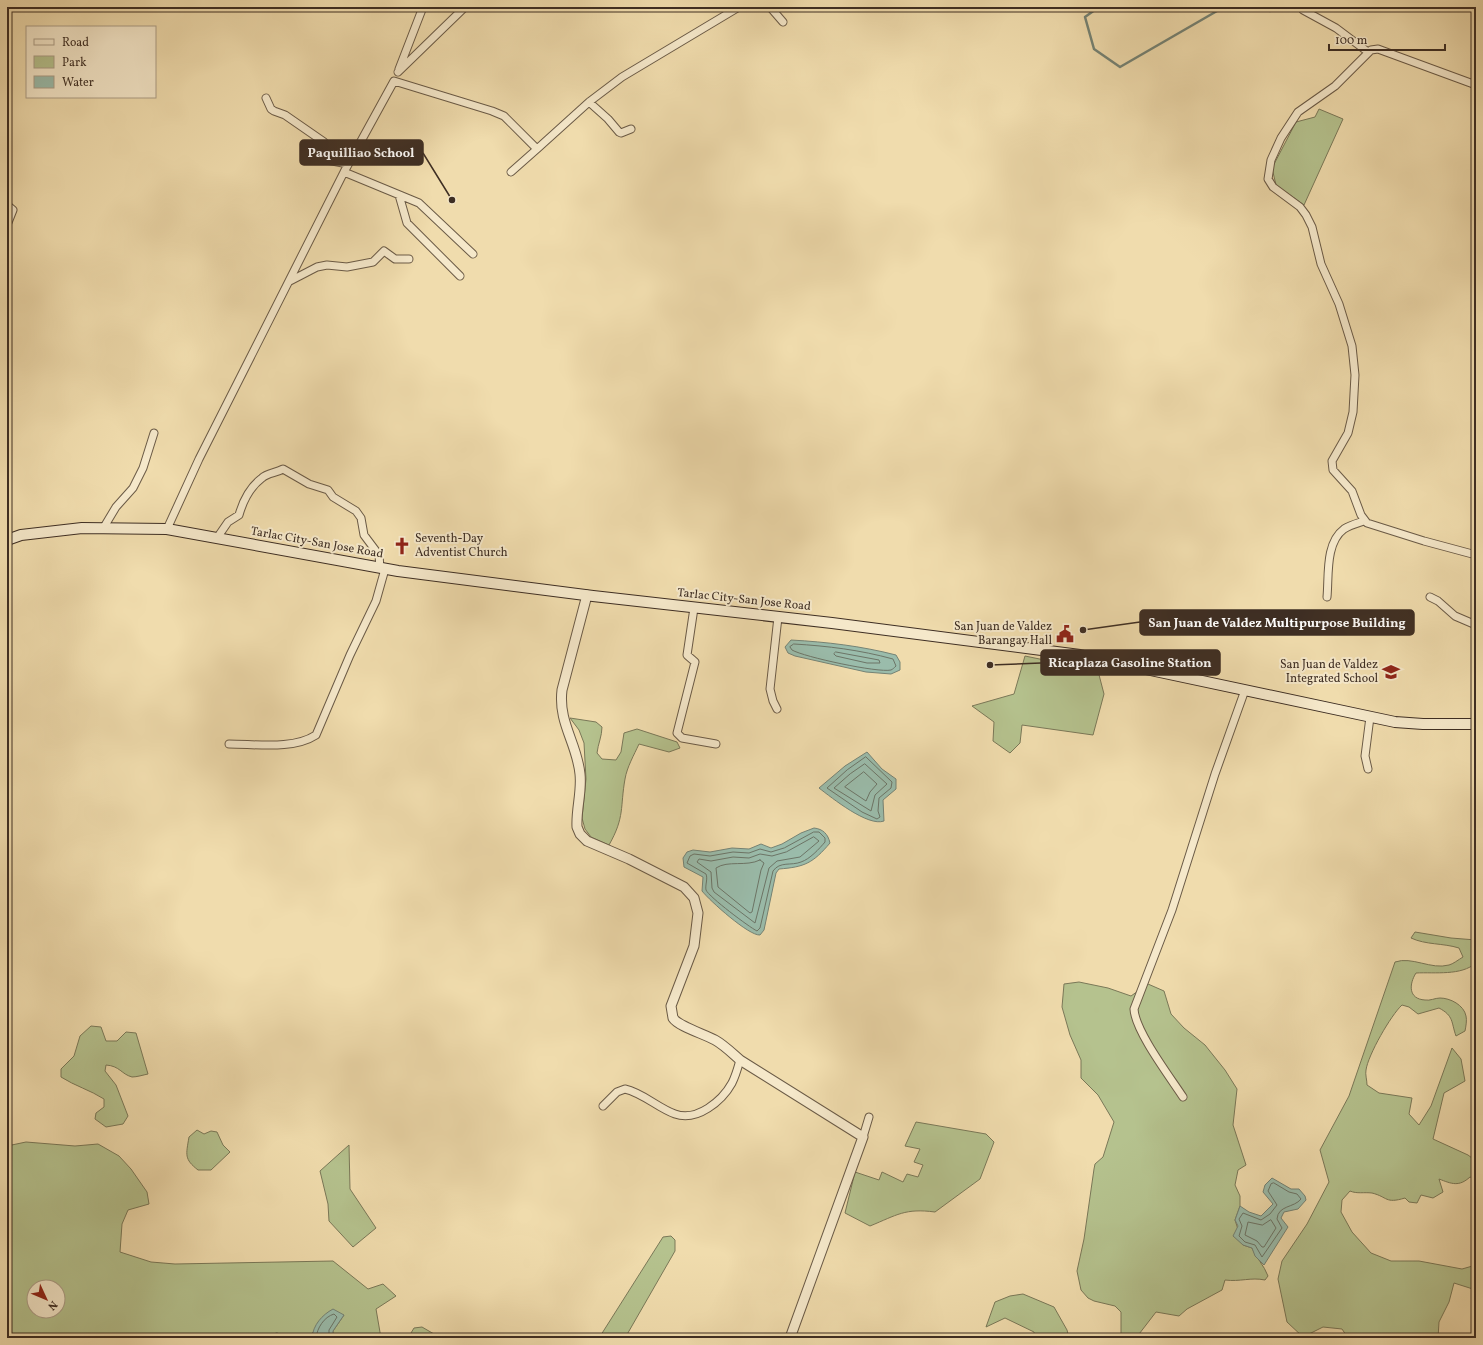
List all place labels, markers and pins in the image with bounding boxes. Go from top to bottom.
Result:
callout: Paquilliao School [300,140,423,165]
place label: Seventh-Day Adventist Church [415,531,508,561]
church icon: Seventh-Day Adventist Church [392,536,412,556]
callout: San Juan de Valdez Multipurpose Building [1140,610,1414,635]
place label: San Juan de Valdez Barangay Hall [954,619,1052,649]
public building icon: San Juan de Valdez Barangay Hall [1055,624,1075,644]
callout: Ricaplaza Gasoline Station [1041,650,1220,675]
place label: San Juan de Valdez Integrated School [1280,657,1378,687]
school or university icon: San Juan de Valdez Integrated School [1381,662,1401,682]

